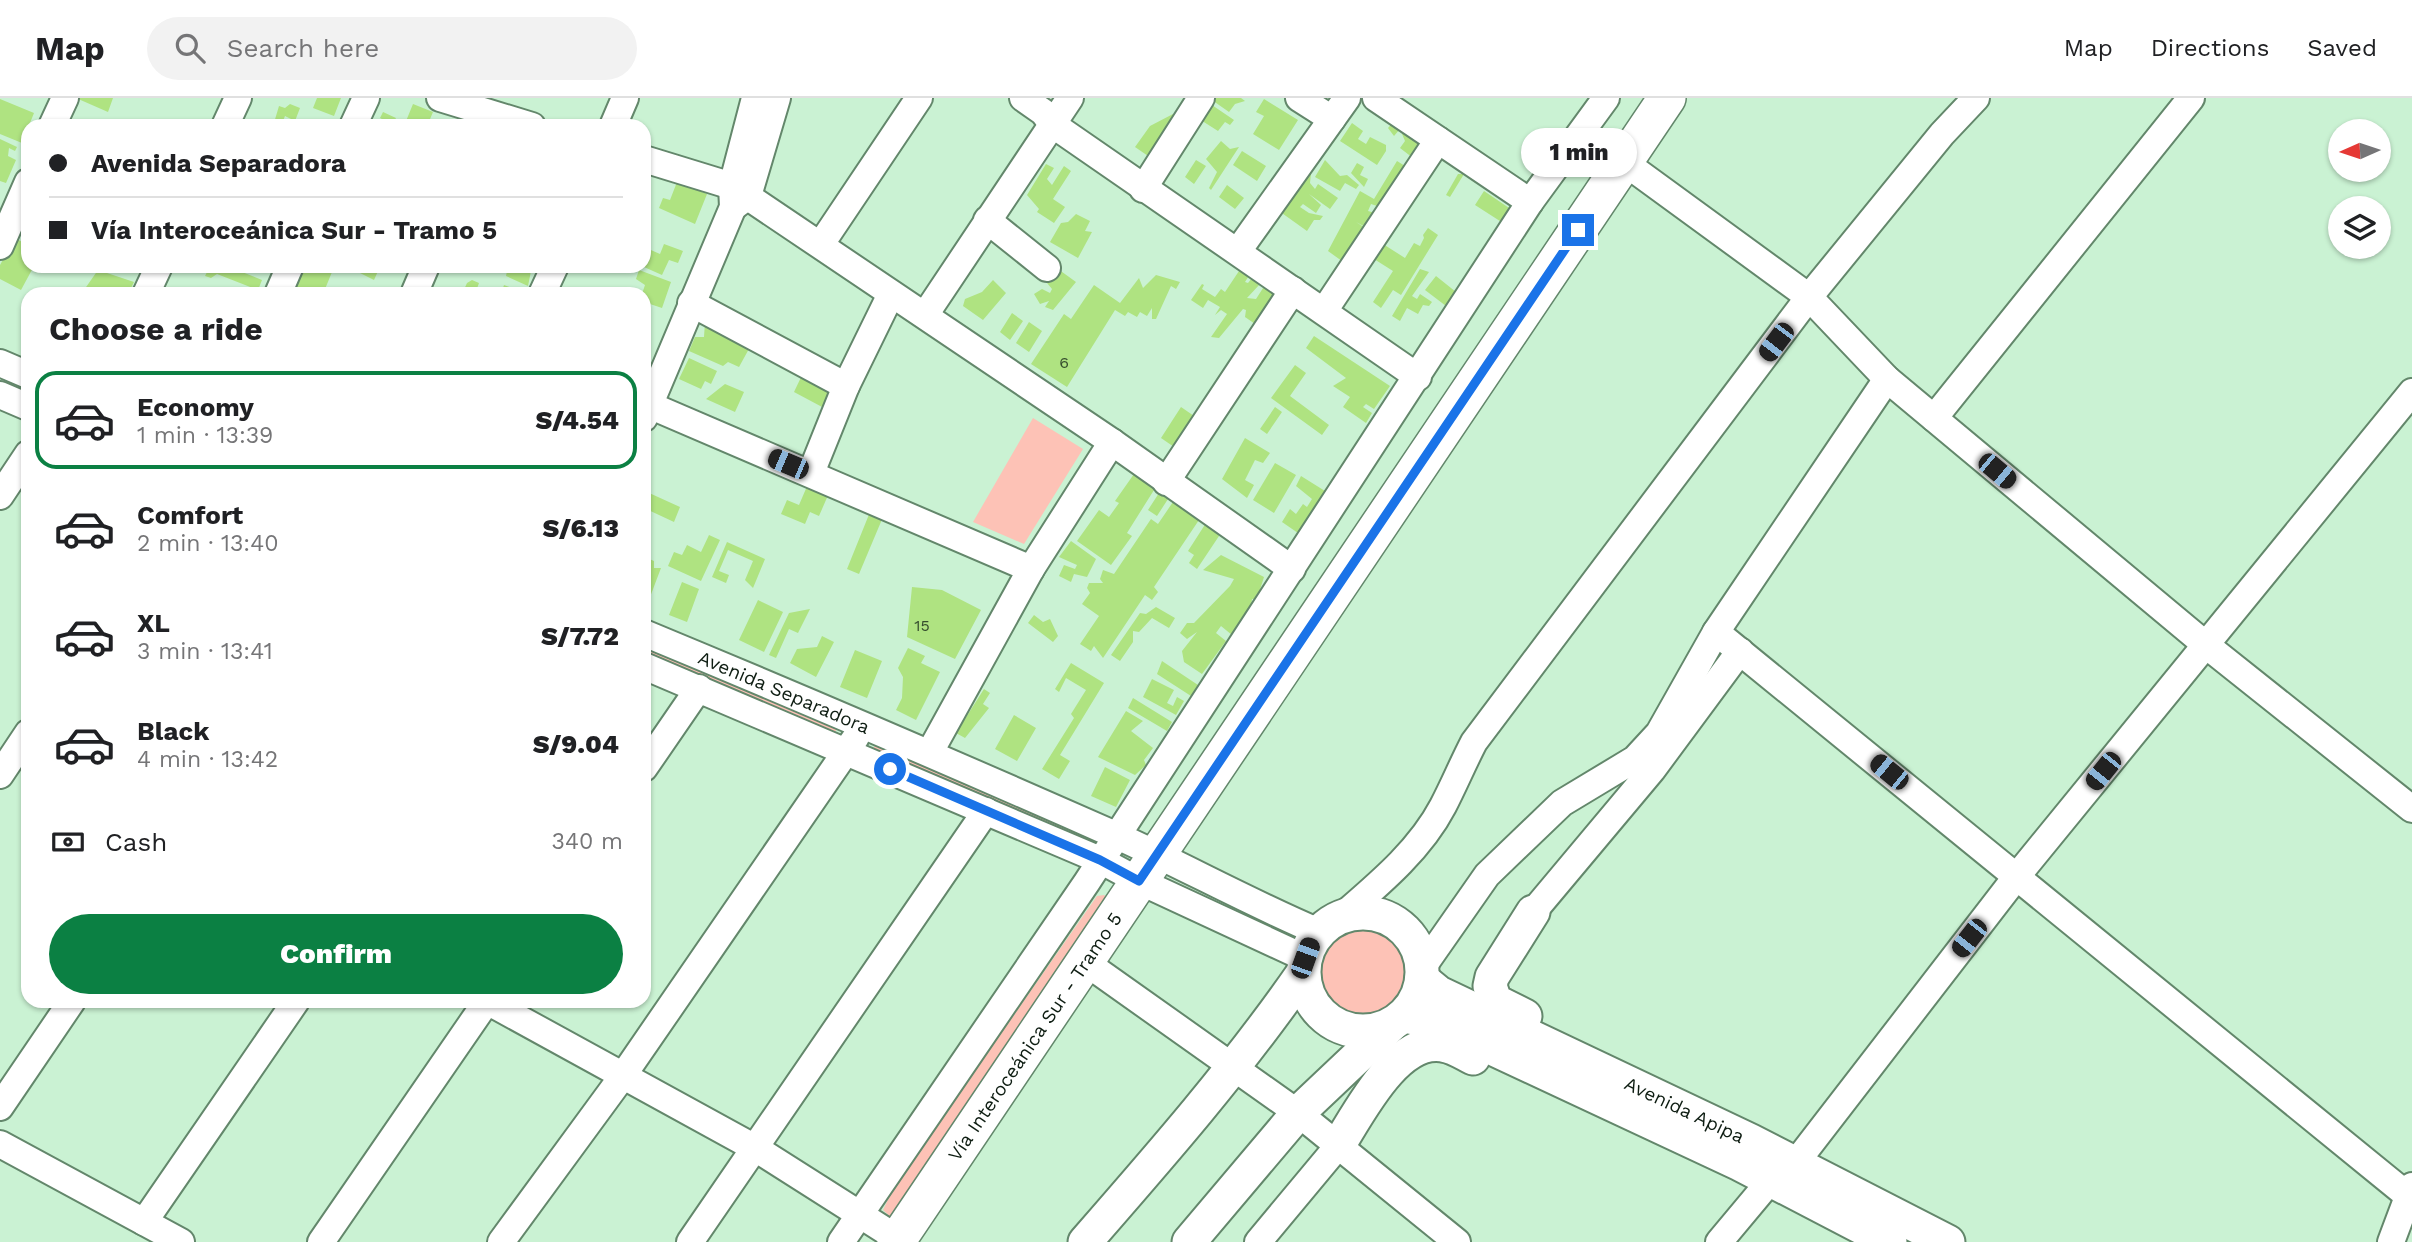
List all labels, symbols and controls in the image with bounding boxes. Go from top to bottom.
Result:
search box [147,17,637,80]
text: Map [35,29,105,68]
icon: search [171,29,209,67]
text: Search here [227,33,379,63]
text: Map [2064,34,2113,62]
text: Directions [2151,34,2269,62]
text: Saved [2307,34,2377,62]
north arrow [2328,119,2390,182]
map controls [2328,119,2391,259]
callout: 1 min [1520,129,1636,178]
text: 1 min [1549,139,1609,166]
text: Avenida Separadora [91,148,346,178]
button: layers [2328,196,2391,259]
route end [1562,214,1594,246]
text: Vía Interoceánica Sur - Tramo 5 [91,215,497,245]
text: Choose a ride [49,310,263,348]
car [1755,319,1798,365]
house number: 6 [1059,353,1069,372]
icon: car [53,389,116,452]
text: Economy [137,392,254,422]
text: S/4.54 [536,405,619,435]
text: 1 min · 13:39 [137,422,273,449]
car [765,446,812,482]
car [1975,449,2020,493]
icon: car [53,497,116,560]
text: Comfort [137,500,243,530]
text: S/6.13 [543,513,619,543]
text: 2 min · 13:40 [137,530,279,557]
icon: car [53,605,116,668]
text: XL [137,608,170,638]
house number: 15 [914,616,930,635]
text: S/7.72 [541,621,619,651]
text: 3 min · 13:41 [137,638,273,665]
street label: Avenida Separadora [695,645,874,738]
icon: car [53,713,116,776]
text: Black [137,716,209,746]
text: S/9.04 [533,729,619,759]
text: 4 min · 13:42 [137,746,278,773]
car [2082,748,2125,794]
car [1867,751,1912,793]
route start [874,753,906,785]
icon: cash [49,823,87,861]
text: Cash [105,827,167,857]
text: 340 m [551,828,623,855]
street label: Vía Interoceánica Sur - Tramo 5 [943,908,1126,1165]
button: Confirm [49,914,623,994]
car [1948,915,1991,961]
car [1288,935,1323,981]
street label: Avenida Apipa [1621,1071,1749,1148]

